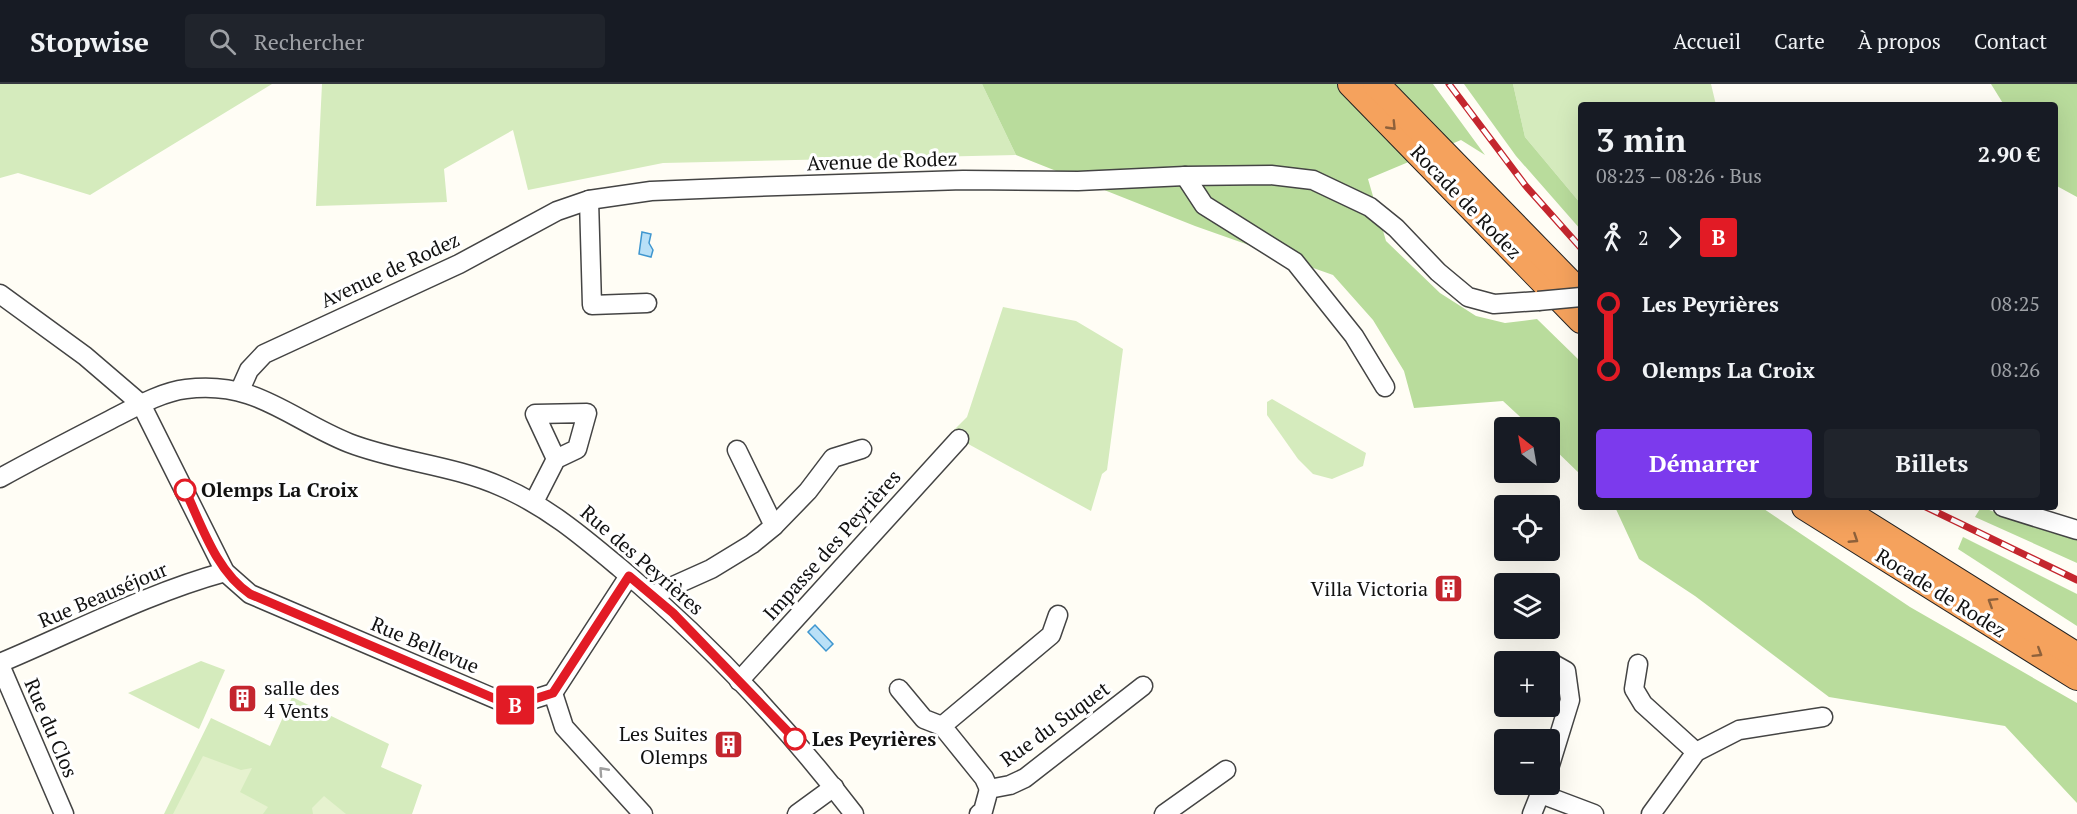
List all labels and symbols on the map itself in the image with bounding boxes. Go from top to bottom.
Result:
one-way arrow [1385,119,1396,129]
street label: Rocade de Rodez [1405,139,1528,265]
street label: Avenue de Rodez [806,144,958,177]
street label: Avenue de Rodez [316,226,464,314]
north arrow [1494,417,1560,483]
street label: Impasse des Peyrières [757,464,907,626]
place label: Olemps La Croix [201,476,358,503]
marker: Olemps La Croix [174,479,196,501]
street label: Rue des Peyrières [575,499,710,621]
one-way arrow [1847,532,1858,543]
street label: Rocade de Rodez [1871,542,2012,644]
street label: Rue Beauséjour [34,555,172,634]
building icon: Villa Victoria [1433,573,1465,605]
place label: Villa Victoria [1311,575,1428,602]
one-way arrow [1988,598,1998,610]
street label: Rue Bellevue [367,610,483,679]
one-way arrow [2031,645,2042,656]
street label: Rue du Clos [18,674,84,781]
place label: salle des 4 Vents [264,674,340,724]
street label: Rue du Suquet [995,675,1115,772]
building icon: salle des 4 Vents [227,683,259,715]
line badge: B [496,686,534,724]
place label: Les Suites Olemps [619,720,708,770]
place label: Les Peyrières [812,725,936,752]
marker: Les Peyrières [784,728,806,750]
building icon: Les Suites Olemps [713,729,745,761]
one-way arrow [599,767,610,777]

